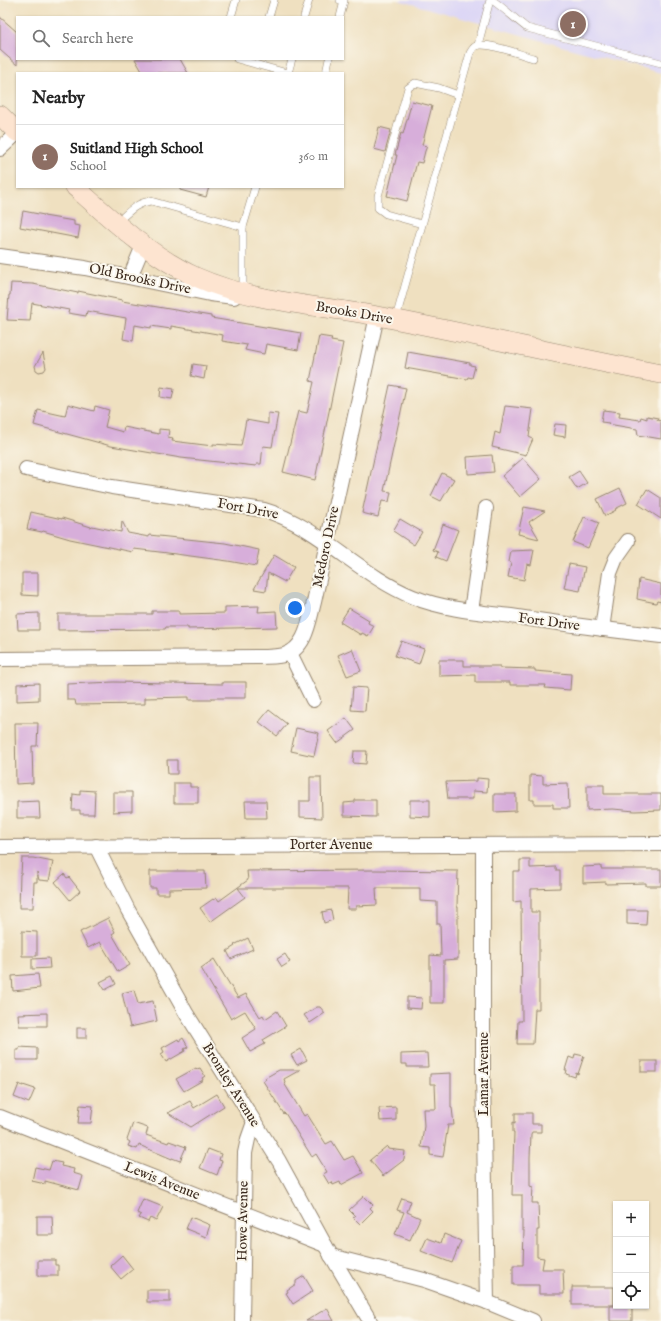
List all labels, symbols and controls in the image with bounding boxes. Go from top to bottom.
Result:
pin: 1 [560,9,586,39]
search box [16,16,344,60]
icon: search [30,27,52,49]
text: Search here [62,29,133,48]
text: Nearby [32,88,85,109]
text: Suitland High School [70,139,203,158]
text: 1 [43,148,47,165]
text: 360 m [298,148,328,165]
text: School [70,158,107,175]
street label: Old Brooks Drive [88,259,193,299]
street label: Brooks Drive [314,297,394,329]
street label: Fort Drive [216,494,281,524]
street label: Medoro Drive [309,504,344,589]
your location [285,598,305,618]
street label: Fort Drive [517,609,581,635]
street label: Porter Avenue [290,836,373,854]
street label: Lamar Avenue [475,1032,493,1116]
street label: Bromley Avenue [198,1040,264,1131]
street label: Lewis Avenue [121,1158,203,1205]
street label: Howe Avenue [233,1180,253,1261]
map controls [613,1201,649,1309]
button: + [613,1201,649,1237]
button: − [613,1237,649,1273]
button: locate [613,1273,649,1309]

